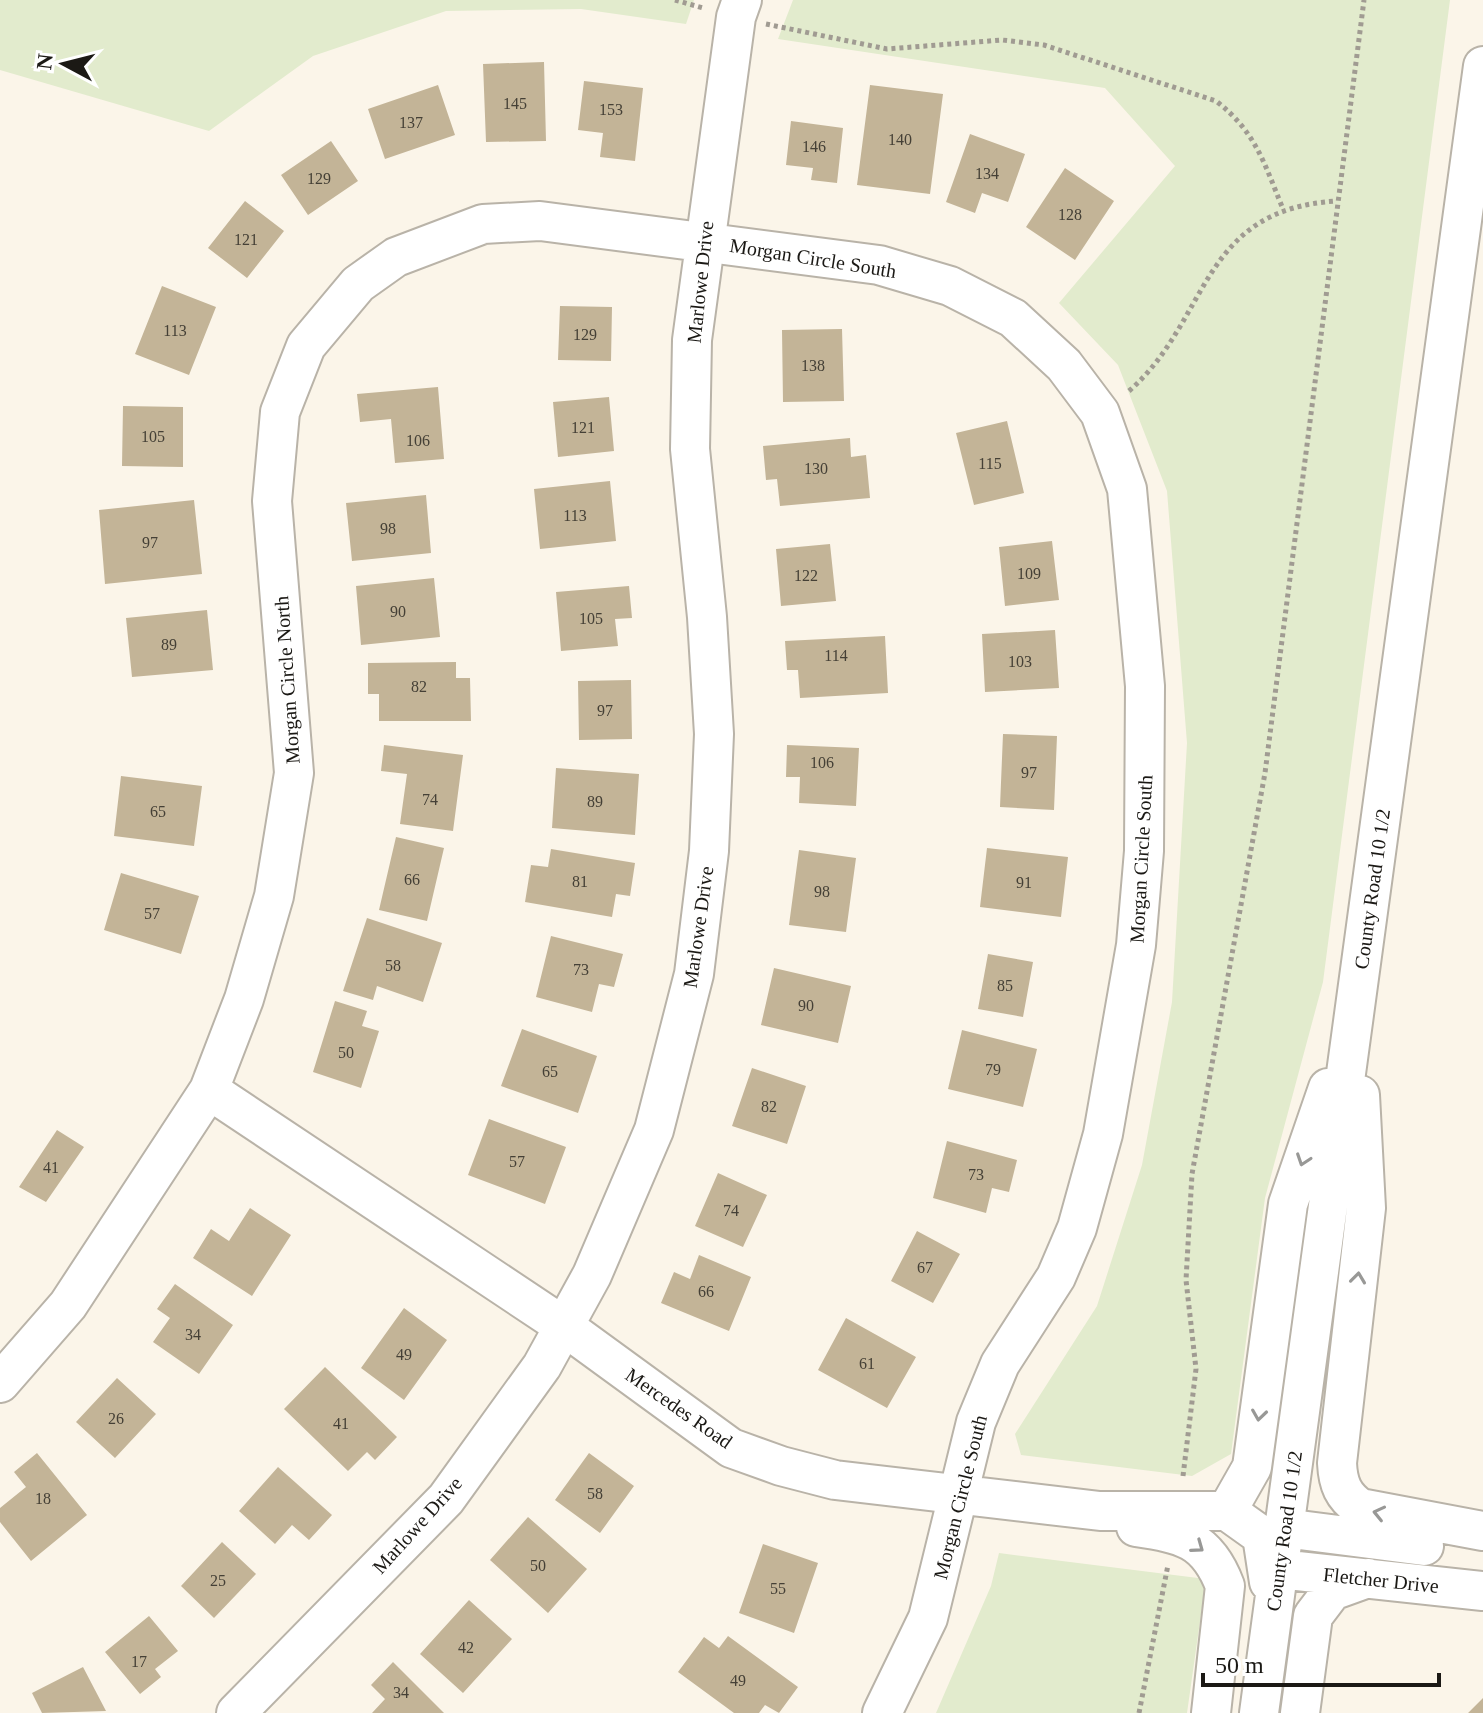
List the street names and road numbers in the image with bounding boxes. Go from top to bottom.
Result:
street label: Marlowe Drive [683,220,717,344]
street label: Morgan Circle South [728,234,898,283]
street label: Morgan Circle North [270,595,305,765]
street label: Morgan Circle South [1126,774,1157,944]
street label: County Road 10 1/2 [1350,807,1395,971]
street label: Marlowe Drive [679,865,717,989]
street label: Mercedes Road [622,1363,736,1453]
street label: Morgan Circle South [929,1413,992,1582]
street label: County Road 10 1/2 [1262,1449,1307,1613]
street label: Marlowe Drive [368,1472,466,1578]
street label: Fletcher Drive [1322,1563,1440,1597]

